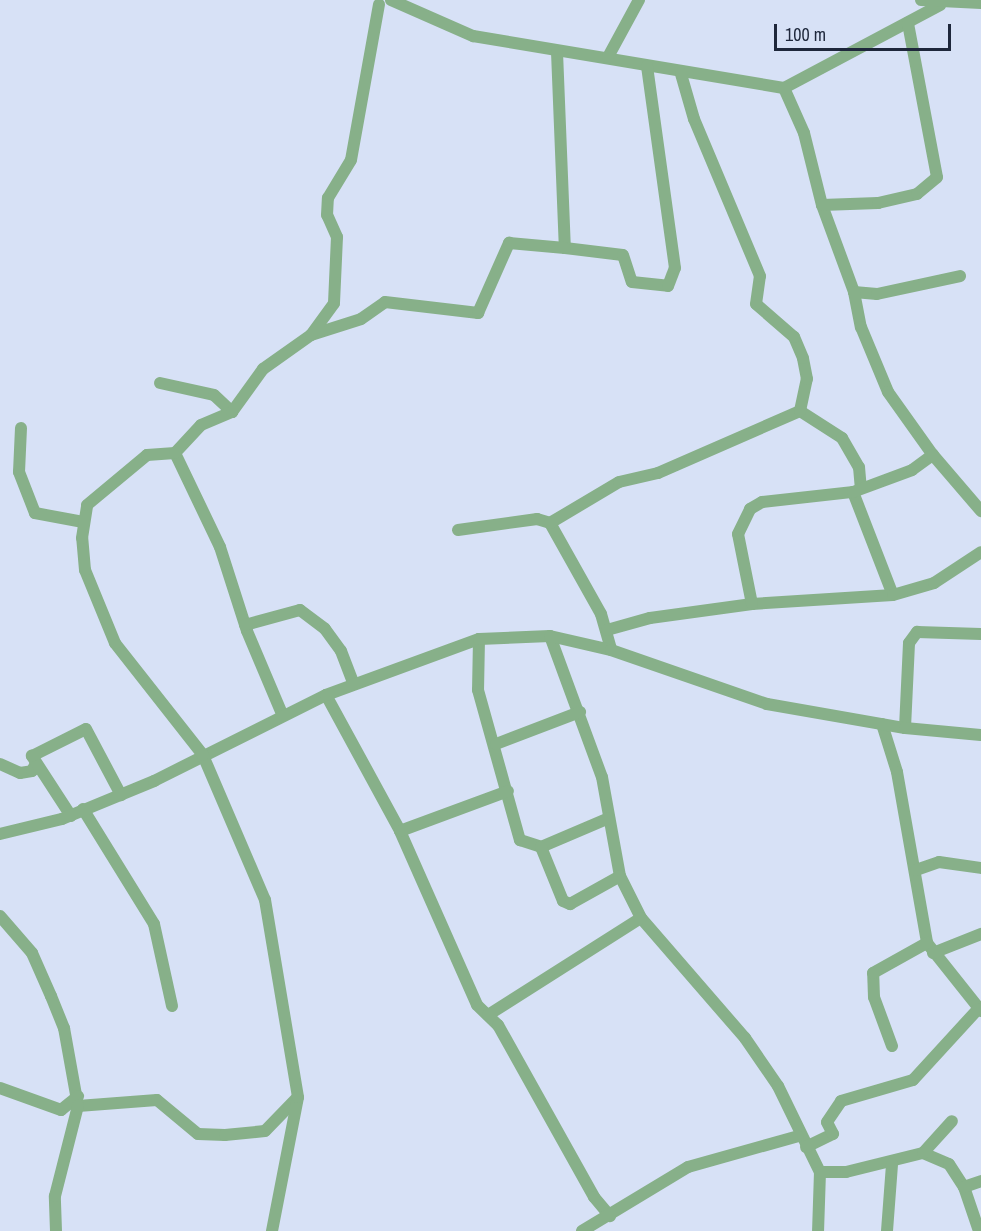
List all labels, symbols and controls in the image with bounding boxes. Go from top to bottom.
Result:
scale bar [777,12,954,50]
text: 100 m [785,22,826,47]

